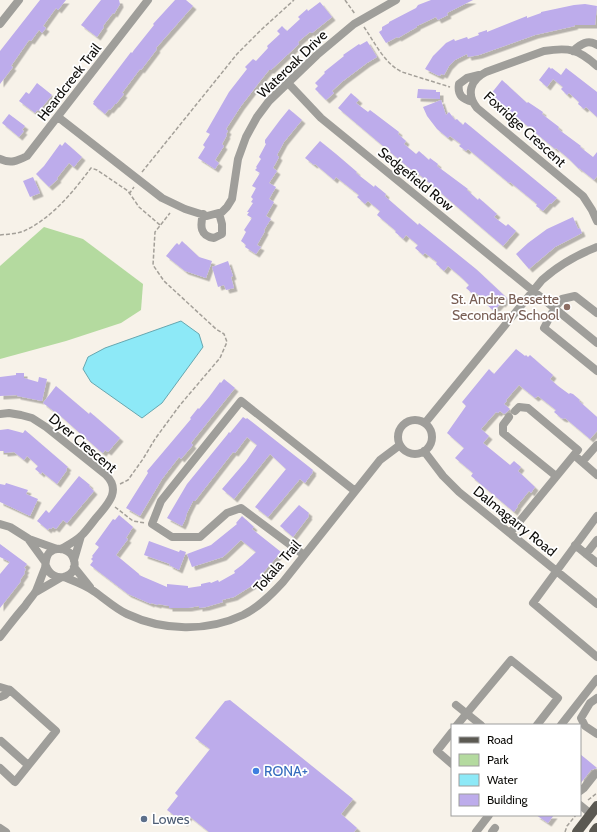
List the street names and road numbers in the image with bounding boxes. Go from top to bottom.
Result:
street label: Wateroak Drive [253,26,331,102]
street label: Heardcreek Trail [33,39,105,124]
street label: Foxridge Crescent [480,87,570,171]
street label: Sedgefield Row [375,143,457,215]
street label: Dyer Crescent [45,409,121,477]
street label: Dalmagarry Road [470,482,560,560]
street label: Tokala Trail [249,536,305,596]

